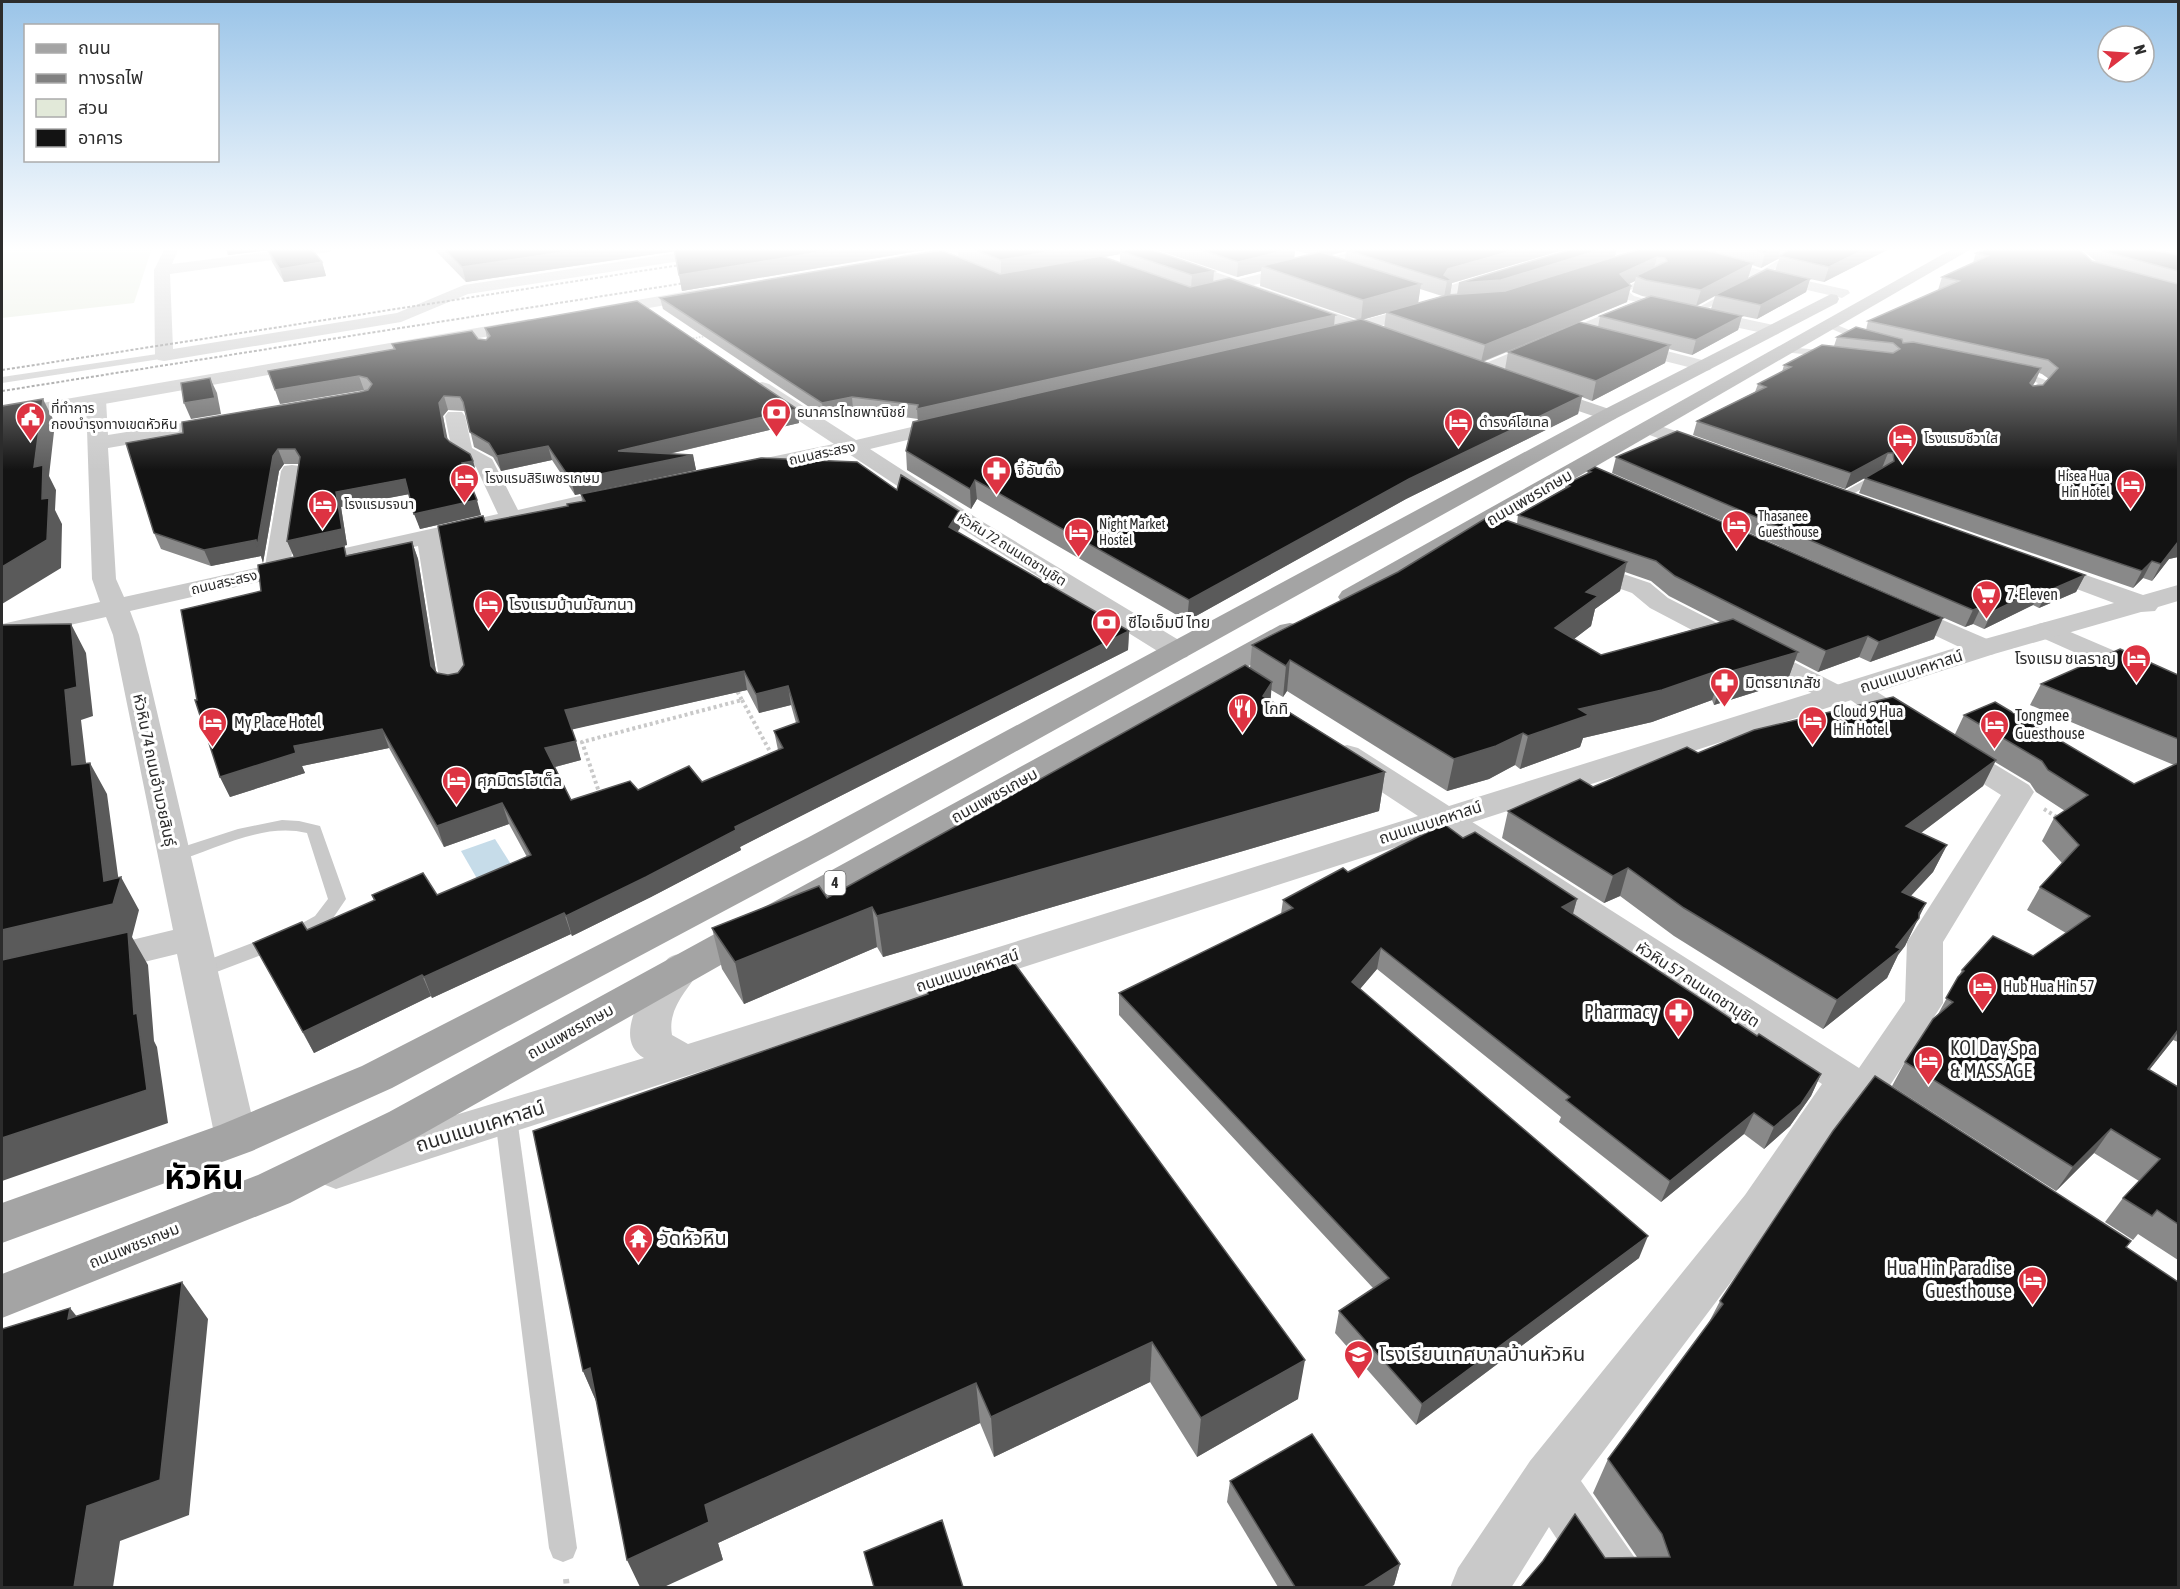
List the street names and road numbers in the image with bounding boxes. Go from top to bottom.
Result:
street label: ถนนสระสรง [787,438,857,468]
street label: ถนนเพชรเกษม [1483,465,1575,529]
street label: หัวหิน 72 ถนนเดชานุชิต [954,509,1070,590]
street label: ถนนสระสรง [189,567,259,597]
street label: ถนนแนบเคหาสน์ [1857,646,1965,696]
street label: หัวหิน 74 ถนนอำนวยสินธุ์ [129,692,180,848]
street label: ถนนเพชรเกษม [948,764,1040,826]
street label: ถนนแนบเคหาสน์ [1376,797,1484,847]
road number: 4 [824,871,846,895]
street label: หัวหิน 57 ถนนเดชานุชิต [1632,937,1763,1032]
street label: ถนนแนบเคหาสน์ [913,945,1021,995]
street label: ถนนเพชรเกษม [524,1000,616,1062]
street label: ถนนแนบเคหาสน์ [413,1095,547,1156]
street label: ถนนเพชรเกษม [86,1219,182,1271]

